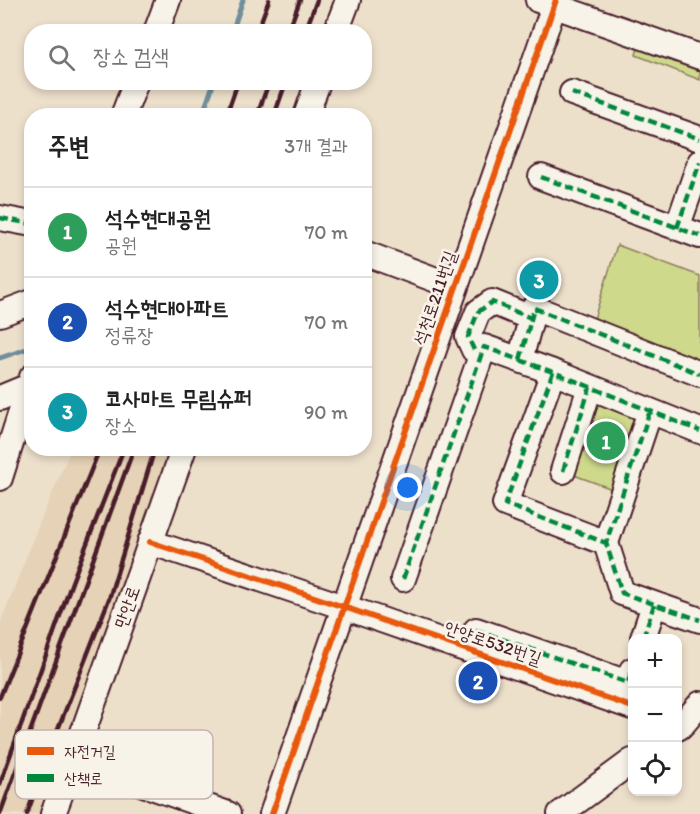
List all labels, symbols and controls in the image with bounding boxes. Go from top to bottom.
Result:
search box [24,24,372,90]
icon: search [45,41,78,74]
text: 장소 검색 [93,43,169,70]
text: 주변 [48,130,90,162]
text: 3개 결과 [284,134,348,158]
text: 석수현대공원 [105,205,211,232]
text: 1 [63,220,72,244]
text: 70 m [304,220,348,244]
text: 공원 [105,233,137,257]
street label: 석천로211번길 [409,247,462,348]
pin: 3 [520,258,558,302]
text: 석수현대아파트 [105,295,229,322]
text: 2 [62,310,73,334]
text: 70 m [304,310,348,334]
text: 정류장 [105,323,153,347]
text: 코사마트 무림슈퍼 [105,385,252,412]
text: 3 [62,400,73,424]
text: 90 m [304,400,348,424]
text: 장소 [105,413,137,437]
pin: 1 [586,418,626,464]
your location [393,473,422,502]
street label: 만안로 [109,583,145,631]
street label: 안양로532번길 [442,616,545,670]
map controls [628,634,682,796]
button: + [628,634,682,688]
pin: 2 [458,658,498,704]
button: − [628,688,682,742]
legend [15,730,213,799]
text: 자전거길 [64,742,116,761]
button: locate [628,742,682,796]
text: 산책로 [64,769,103,788]

